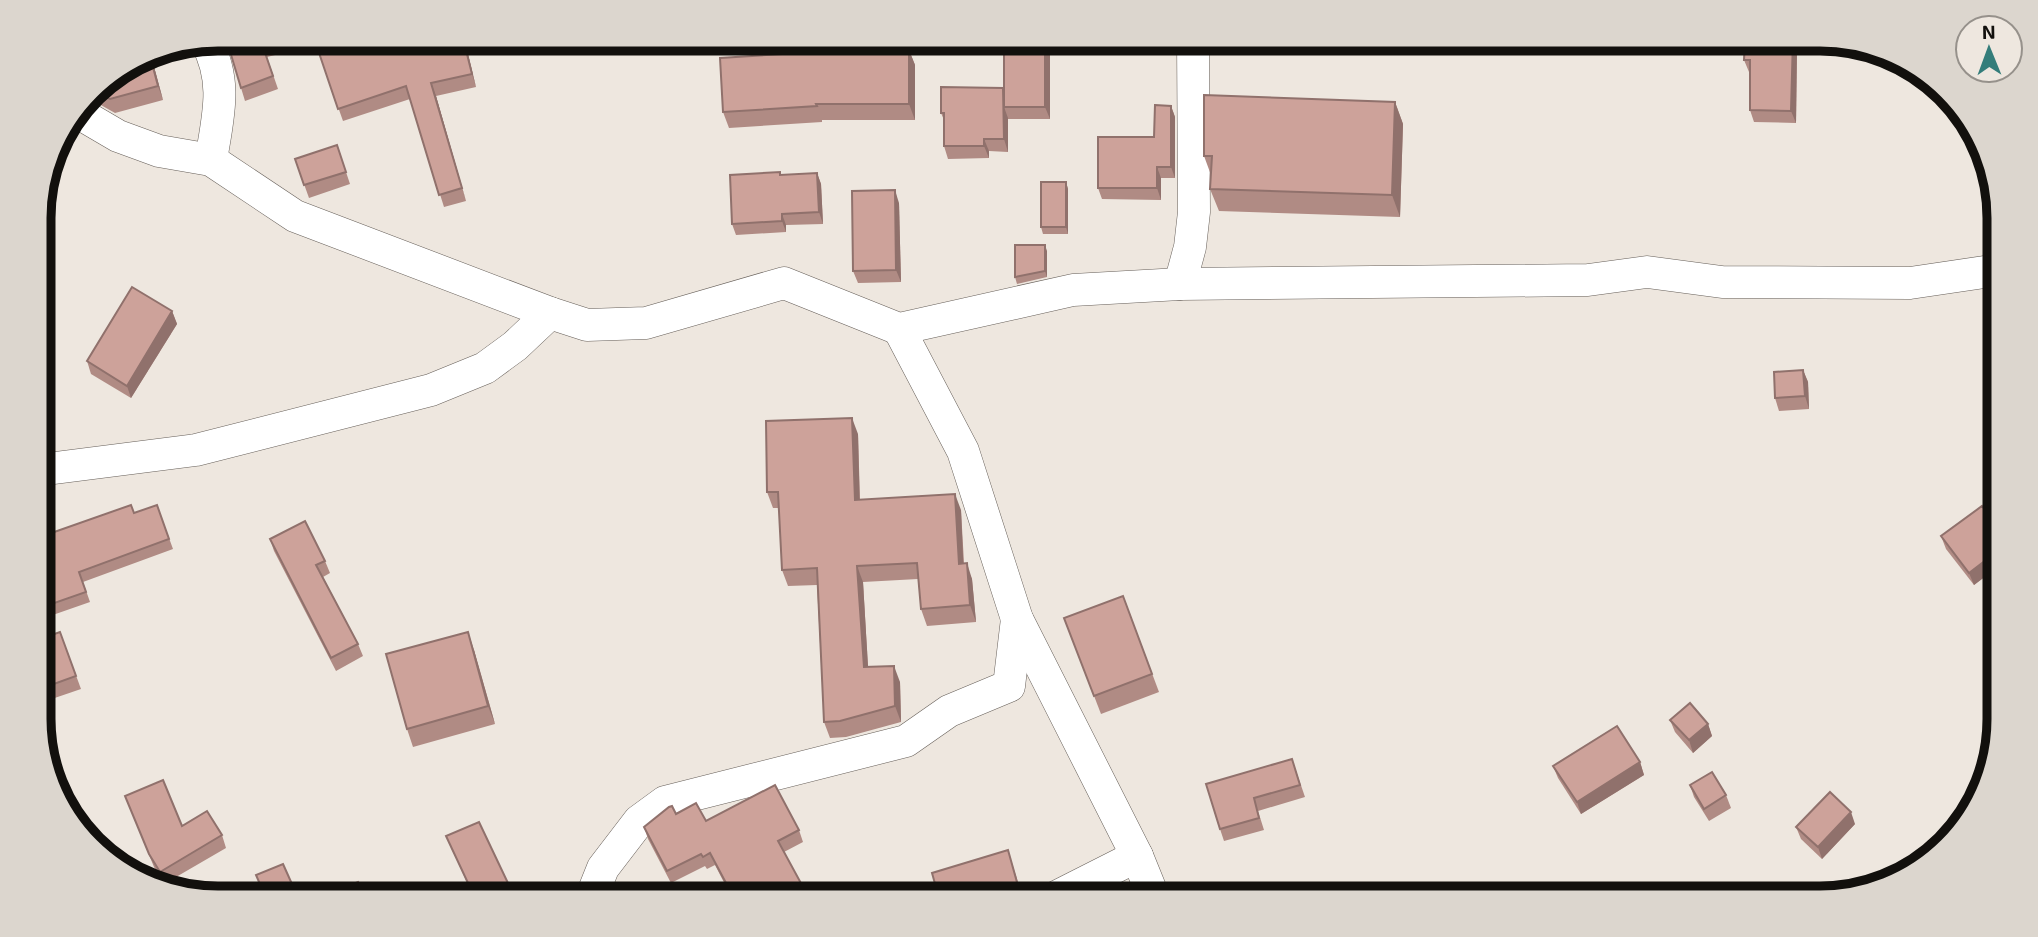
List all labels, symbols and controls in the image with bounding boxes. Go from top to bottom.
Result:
north arrow [1954,14,2024,84]
text: N [1982,20,1996,43]

